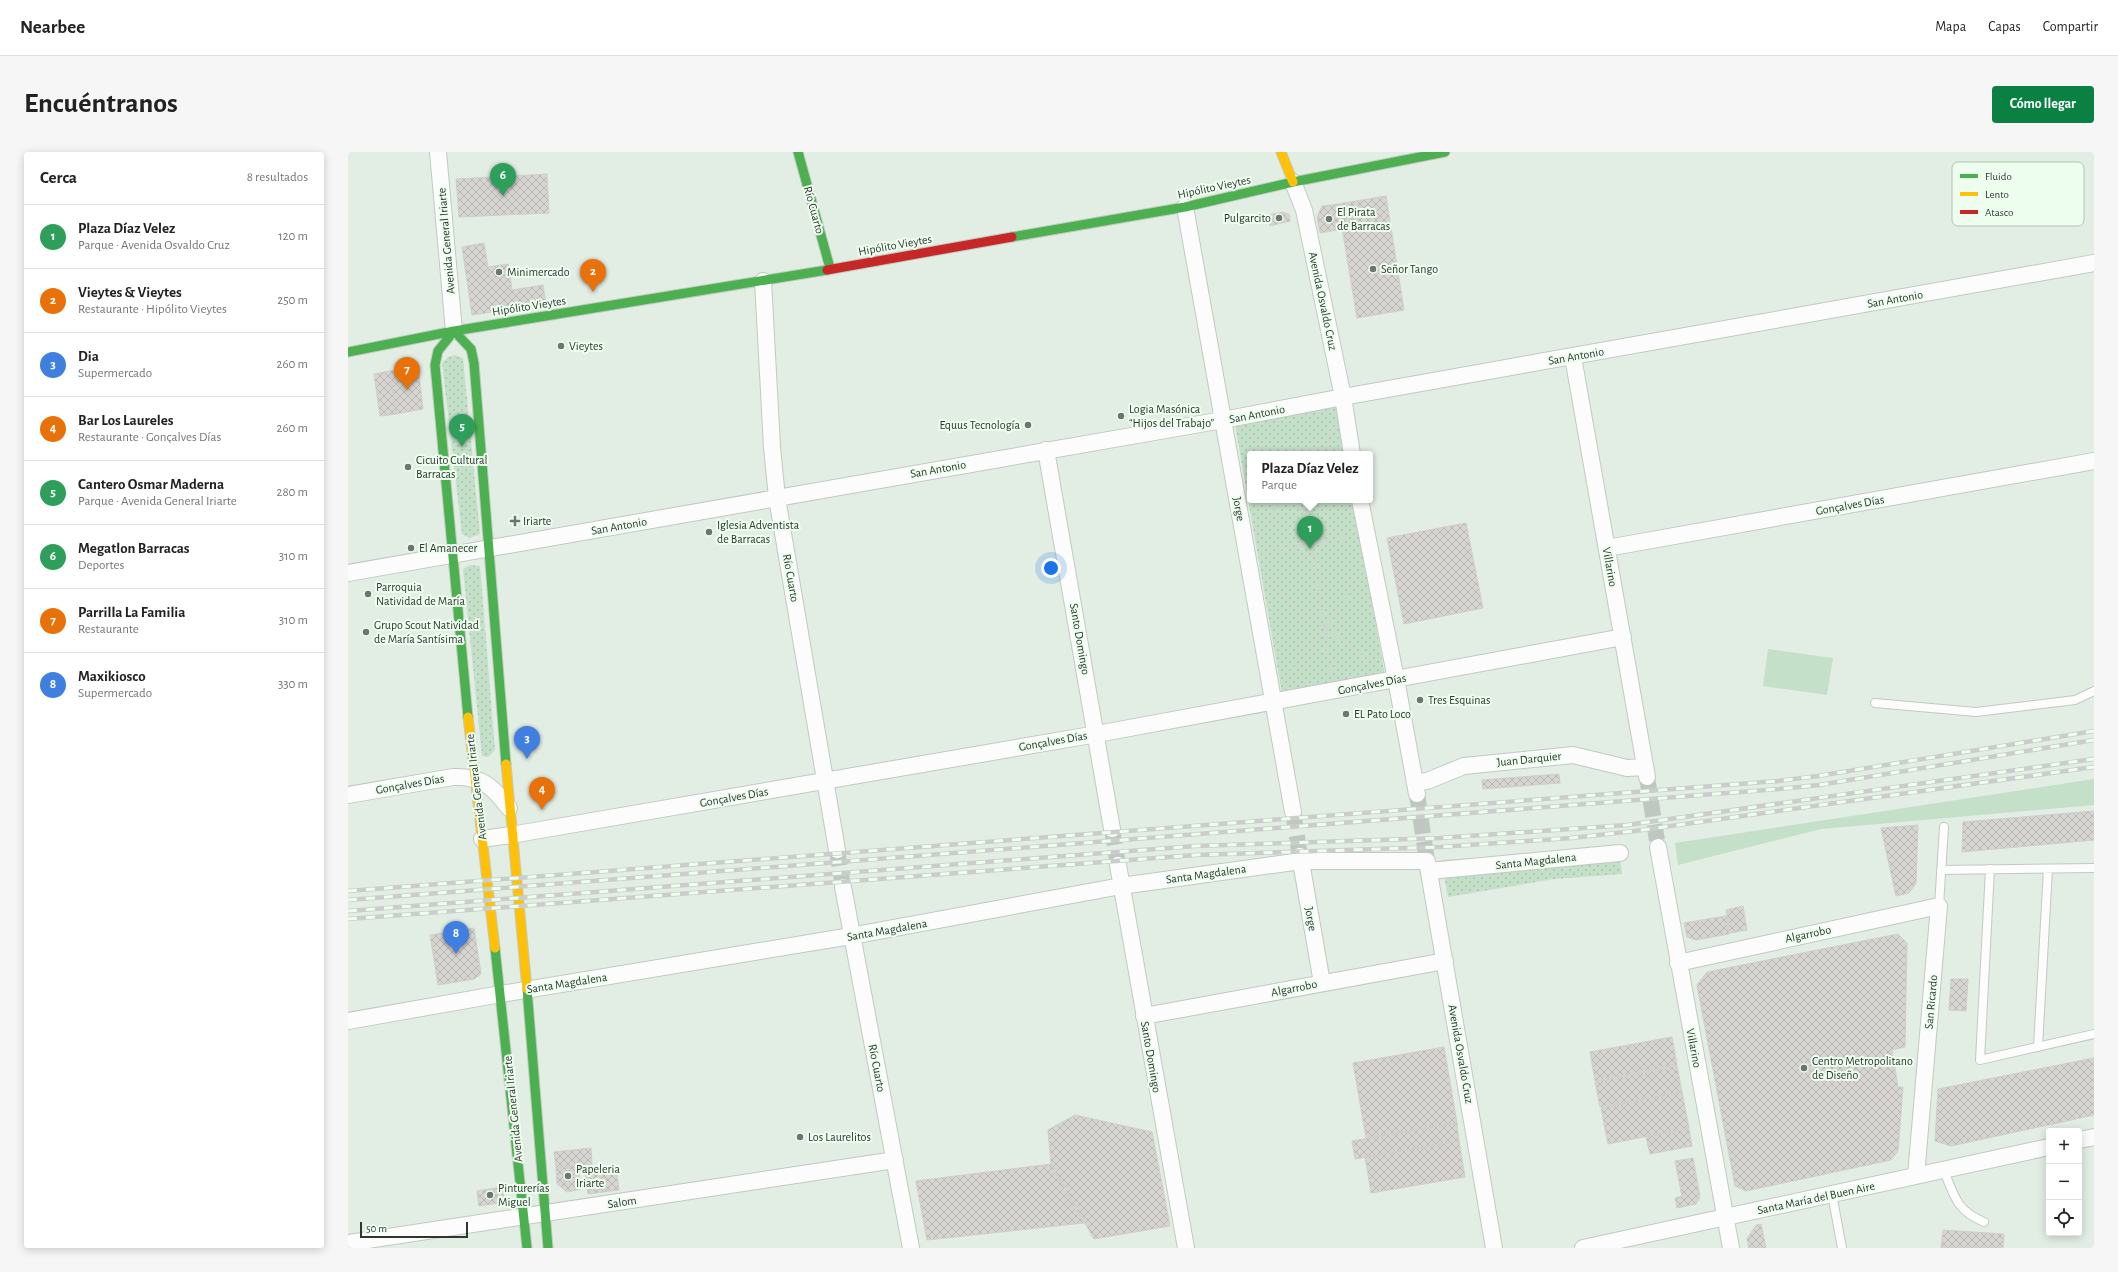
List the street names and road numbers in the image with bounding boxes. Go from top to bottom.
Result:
street label: Hipólito Vieytes [1176,173,1252,202]
street label: Río Cuarto [802,185,826,235]
street label: Avenida General Iriarte [435,187,457,295]
street label: Hipólito Vieytes [857,233,933,258]
street label: Avenida Osvaldo Cruz [1307,251,1339,351]
street label: San Antonio [1866,288,1924,310]
street label: Hipólito Vieytes [491,294,567,319]
street label: San Antonio [1547,345,1605,367]
street label: San Antonio [1228,403,1286,425]
street label: San Antonio [909,458,967,480]
street label: Gonçalves Días [1815,493,1885,517]
street label: Jorge [1231,496,1247,522]
street label: San Antonio [590,515,648,537]
street label: Villarino [1601,546,1619,588]
street label: Río Cuarto [781,553,801,603]
street label: Santo Domingo [1068,602,1092,676]
street label: Gonçalves Días [1337,671,1407,697]
street label: Gonçalves Días [1018,729,1088,753]
street label: Avenida General Iriarte [464,733,488,841]
street label: Juan Darquier [1496,750,1562,768]
street label: Gonçalves Días [375,772,445,796]
street label: Gonçalves Días [699,785,769,809]
street label: Santa Magdalena [1495,851,1577,871]
street label: Santa Magdalena [1165,862,1247,886]
street label: Jorge [1303,906,1319,932]
street label: Santa Magdalena [846,917,928,943]
street label: Algarrobo [1784,923,1832,945]
street label: Santa Magdalena [526,971,608,995]
street label: San Ricardo [1923,974,1939,1030]
street label: Algarrobo [1270,978,1318,998]
street label: Avenida Osvaldo Cruz [1446,1003,1476,1105]
street label: Santo Domingo [1139,1020,1163,1094]
street label: Villarino [1684,1027,1704,1069]
street label: Río Cuarto [866,1043,888,1093]
street label: Avenida General Iriarte [501,1055,525,1163]
street label: Santa María del Buen Aire [1756,1180,1876,1216]
street label: Salom [607,1194,637,1210]

